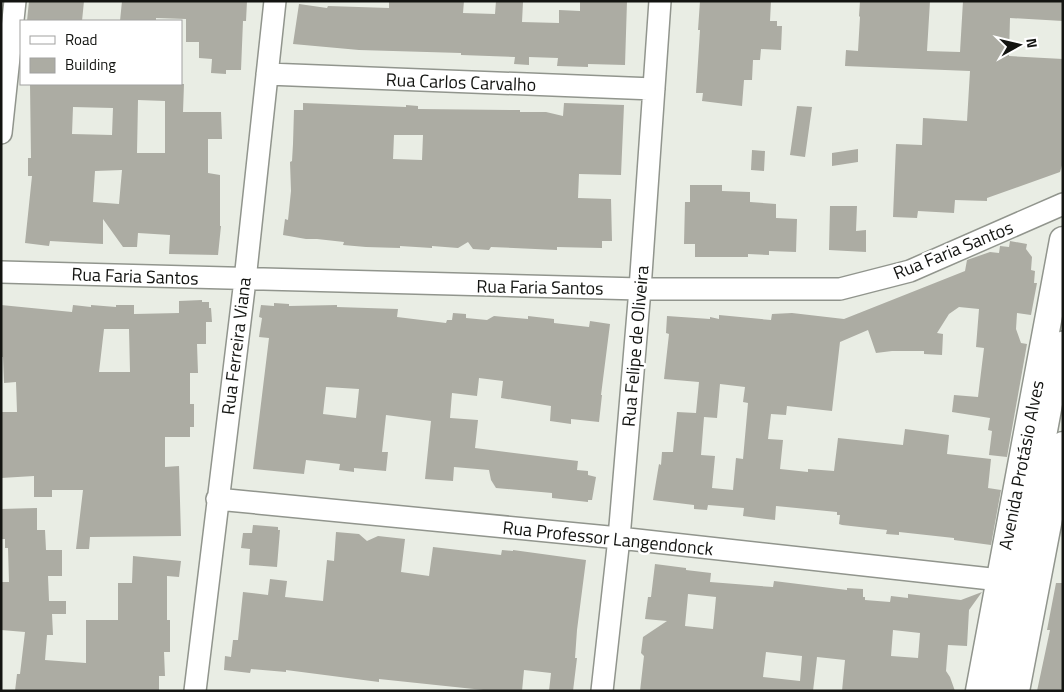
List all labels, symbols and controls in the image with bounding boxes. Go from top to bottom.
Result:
legend [20,20,182,85]
north arrow [994,20,1044,70]
text: Road [65,28,97,51]
text: N [1021,37,1043,49]
text: Building [65,53,116,76]
street label: Rua Carlos Carvalho [385,66,537,98]
street label: Rua Faria Santos [889,214,1017,286]
street label: Rua Faria Santos [71,260,199,292]
street label: Rua Felipe de Oliveira [615,264,655,428]
street label: Rua Faria Santos [476,272,604,302]
street label: Rua Ferreira Viana [214,276,258,416]
street label: Avenida Protásio Alves [991,378,1051,552]
street label: Rua Professor Langendonck [501,514,715,563]

